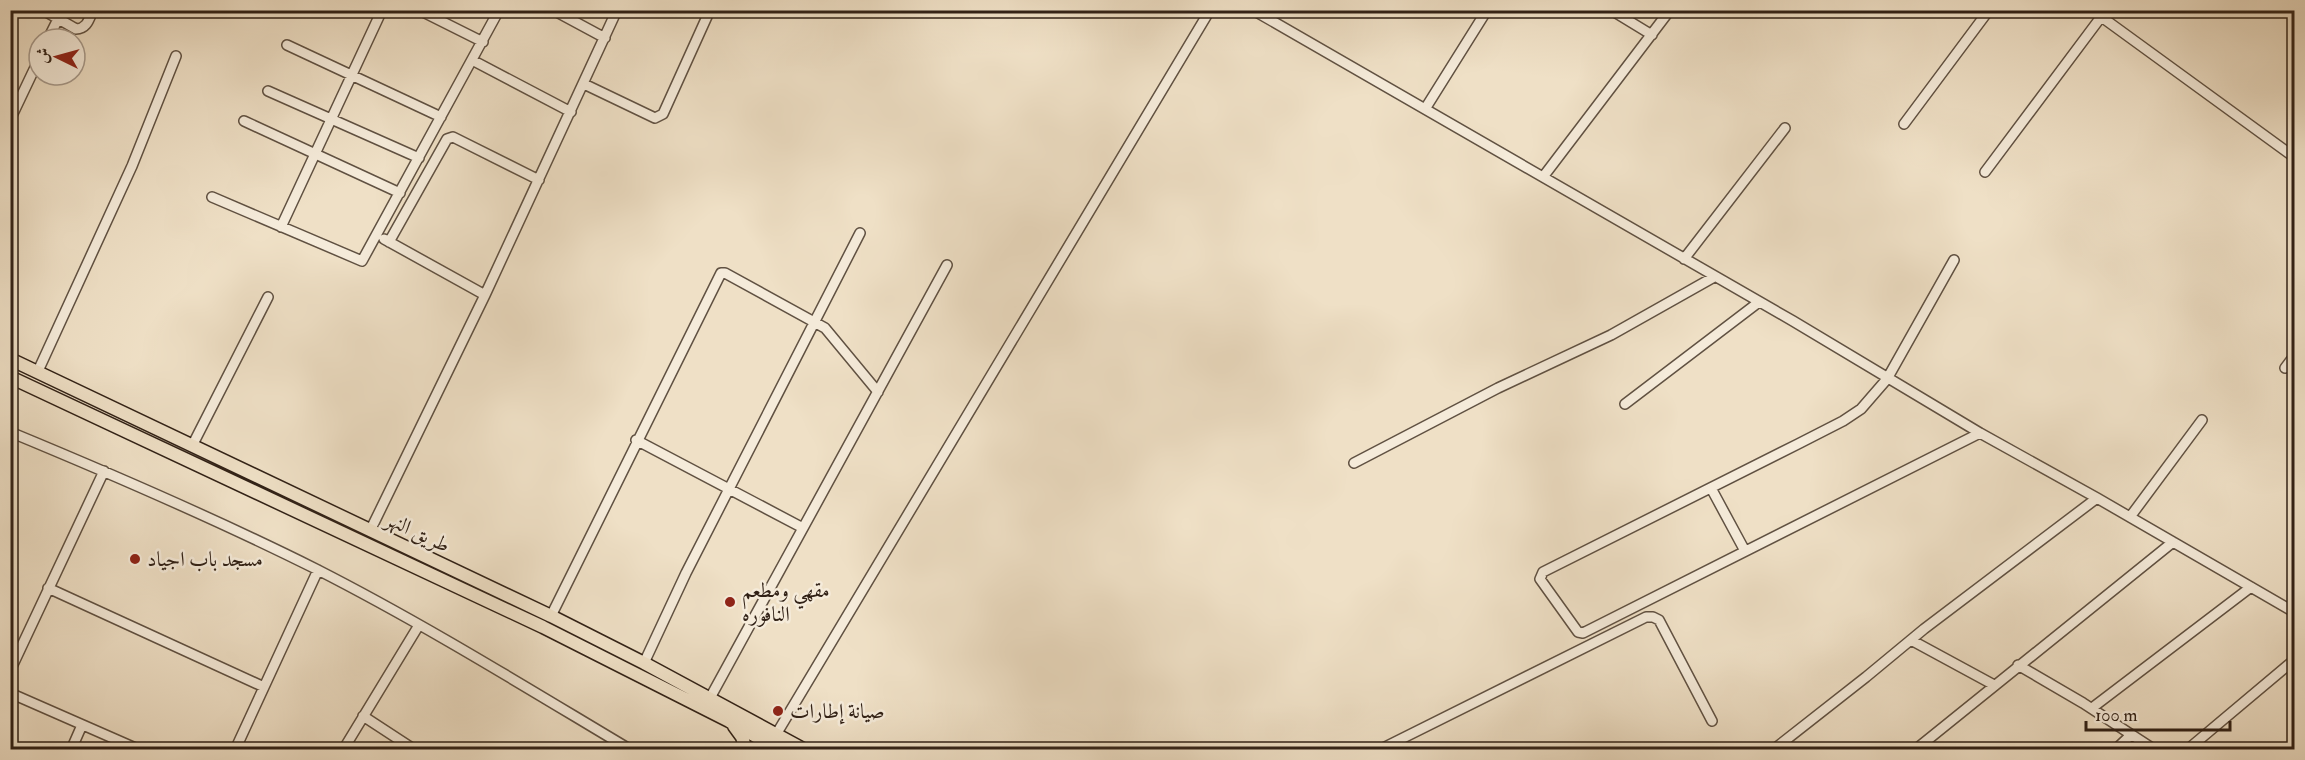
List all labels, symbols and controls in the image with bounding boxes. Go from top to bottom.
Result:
north arrow [27,27,87,87]
text: ش [32,47,54,65]
street label: طريق النهر [380,505,454,559]
place label: مسجد باب اجياد [147,546,263,573]
marker: مسجد باب اجياد [128,552,142,566]
place label: مقهي ومطعم النافوره [742,577,830,628]
marker: مقهي ومطعم النافوره [723,595,737,609]
scale bar [2086,694,2230,732]
place label: صيانة إطارات [790,698,885,725]
marker: صيانة إطارات [771,704,785,718]
text: 100 m [2095,704,2138,727]

